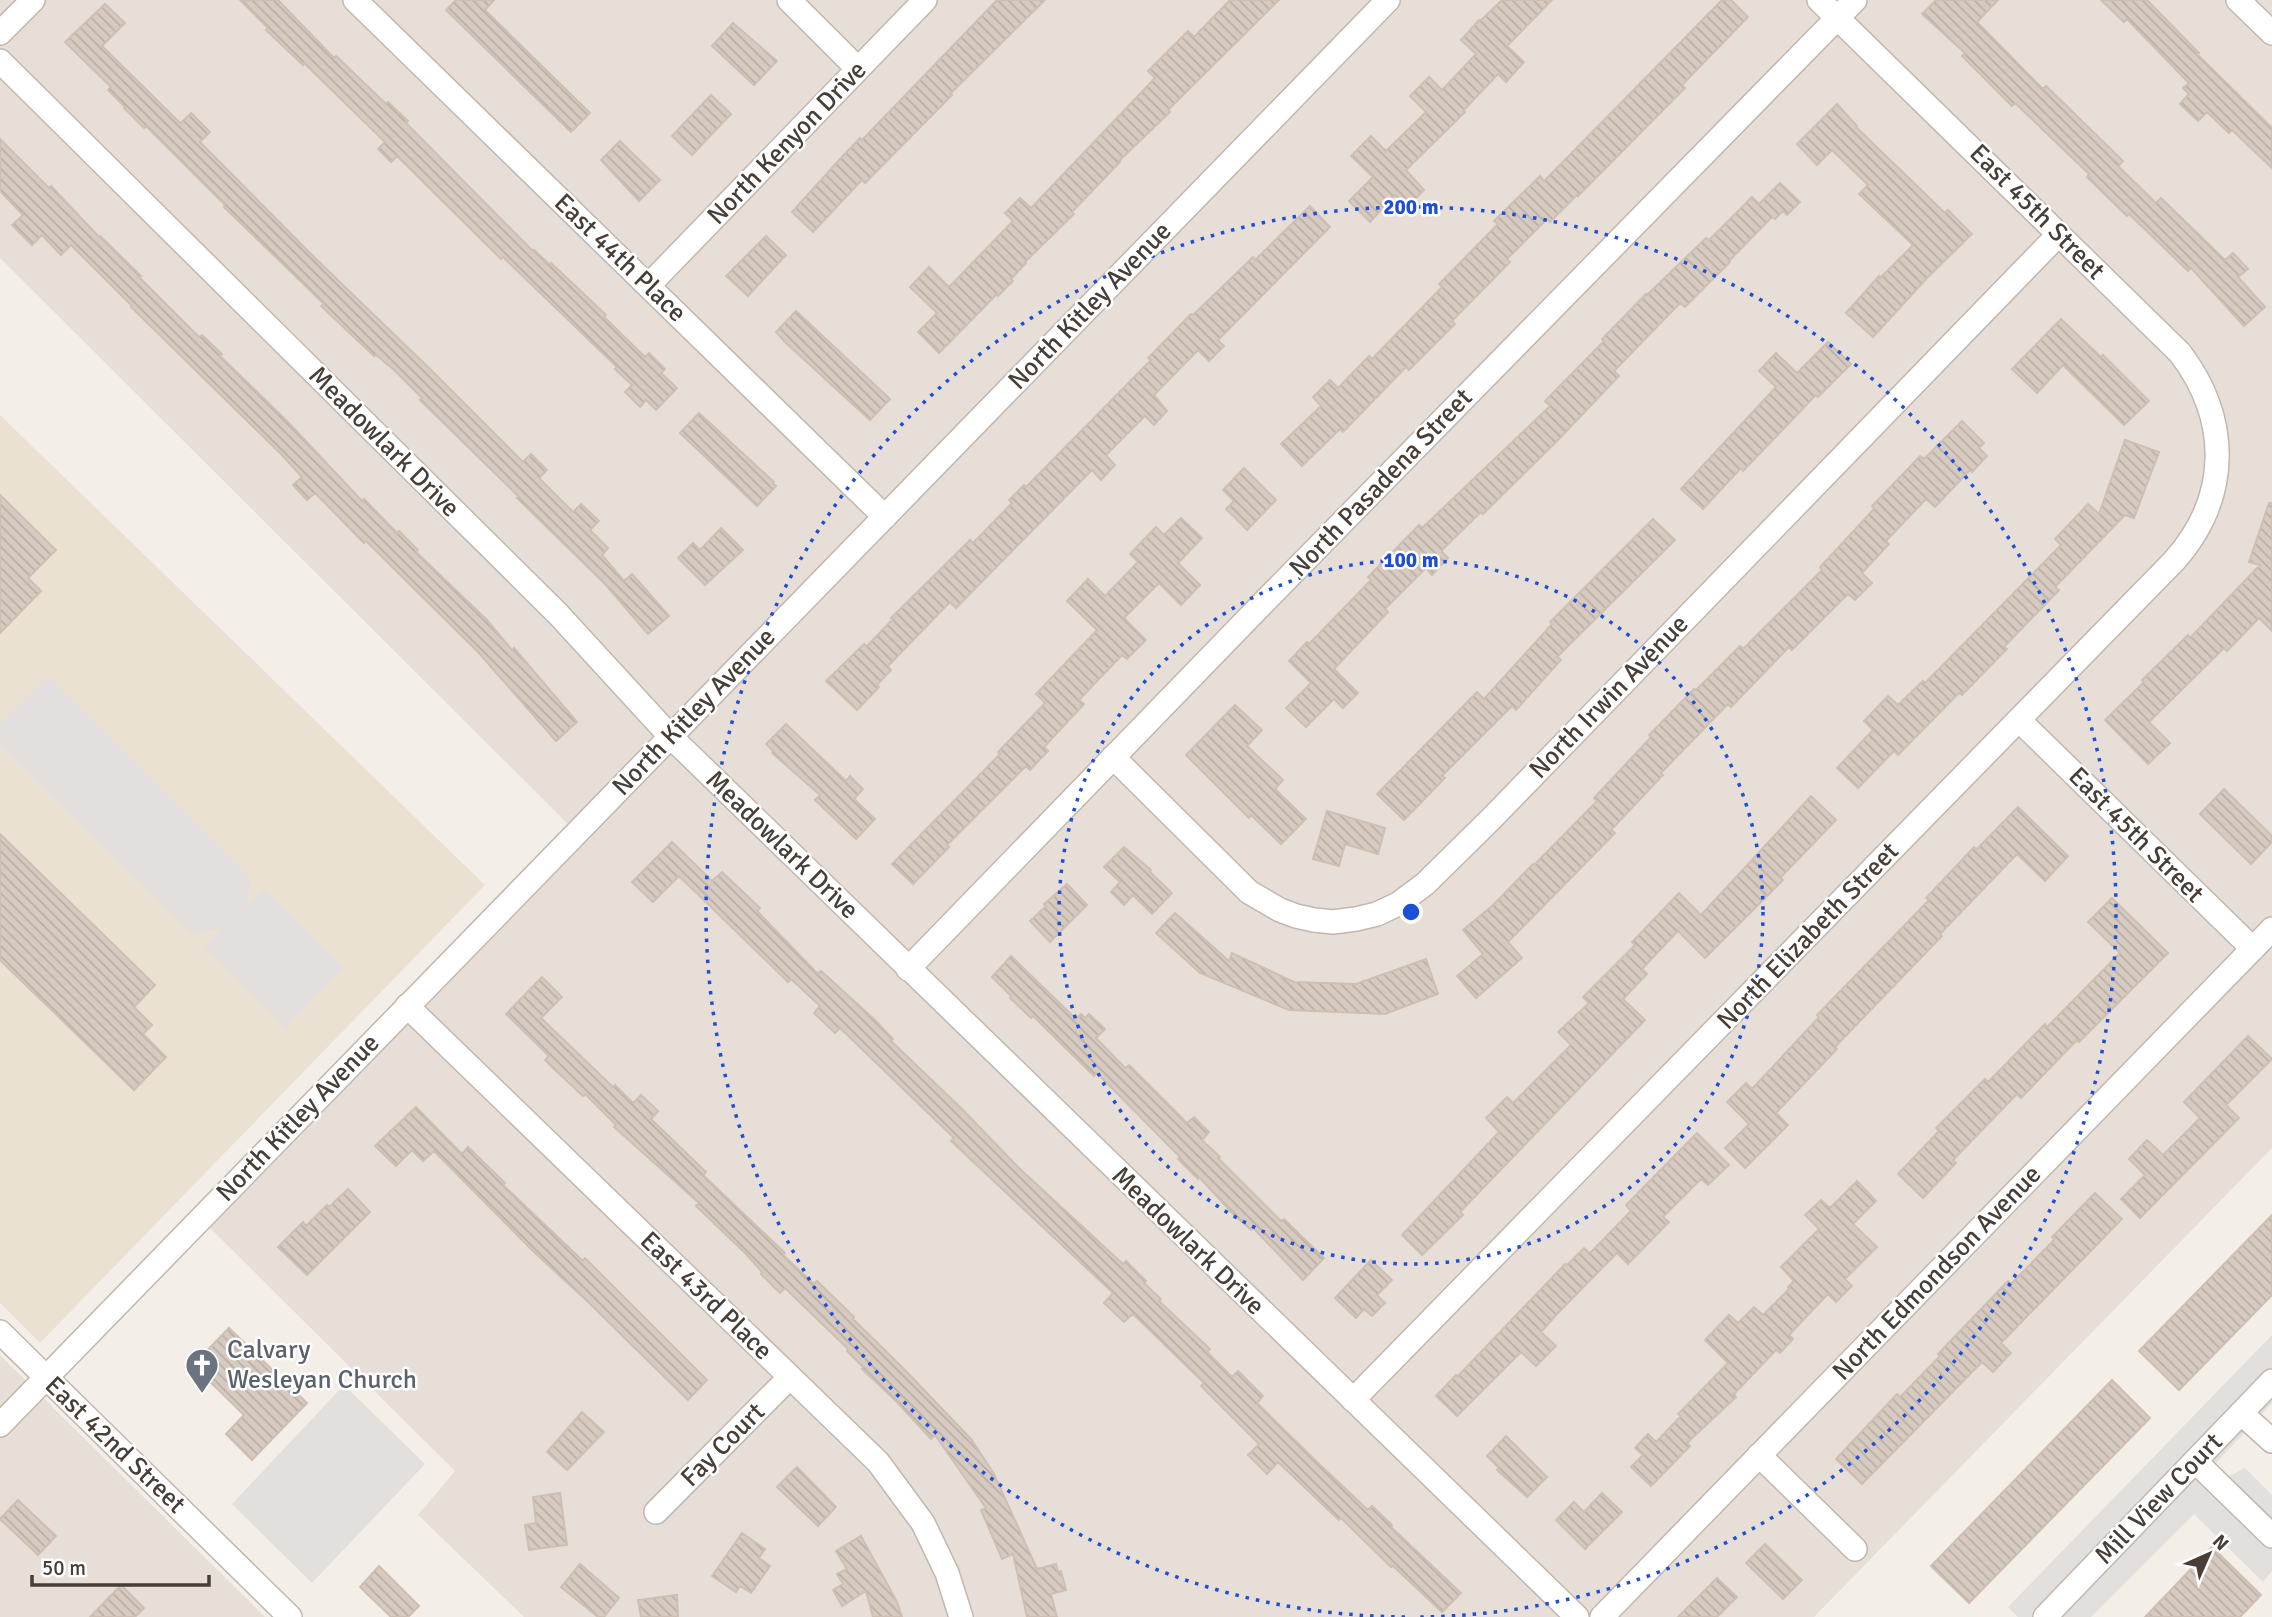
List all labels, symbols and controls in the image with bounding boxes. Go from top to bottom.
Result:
street label: North Kenyon Drive [701,54,873,232]
street label: East 45th Street [1963,138,2111,286]
street label: East 44th Place [547,187,693,329]
text: 200 m [1383,194,1439,220]
street label: North Kitley Avenue [1002,215,1178,397]
street label: Meadowlark Drive [302,360,466,524]
street label: North Pasadena Street [1283,382,1479,584]
text: 100 m [1383,547,1439,573]
street label: North Irwin Avenue [1523,608,1695,786]
street label: North Kitley Avenue [606,621,782,803]
street label: East 45th Street [2062,761,2210,909]
street label: Meadowlark Drive [699,764,865,926]
street label: North Elizabeth Street [1710,836,1906,1036]
centre of rings [1399,900,1423,924]
street label: North Kitley Avenue [210,1027,386,1209]
street label: North Edmondson Avenue [1826,1159,2048,1387]
street label: Meadowlark Drive [1105,1160,1271,1322]
street label: East 43rd Place [633,1225,779,1367]
place label: Calvary Wesleyan Church [227,1334,417,1396]
church icon: Calvary Wesleyan Church [183,1346,221,1395]
street label: East 42nd Street [38,1370,192,1520]
street label: Fay Court [674,1396,772,1494]
street label: Mill View Court [2088,1427,2230,1571]
north arrow [2174,1519,2244,1589]
text: N [2207,1530,2233,1556]
scale bar [32,1544,208,1588]
text: 50 m [42,1555,86,1581]

